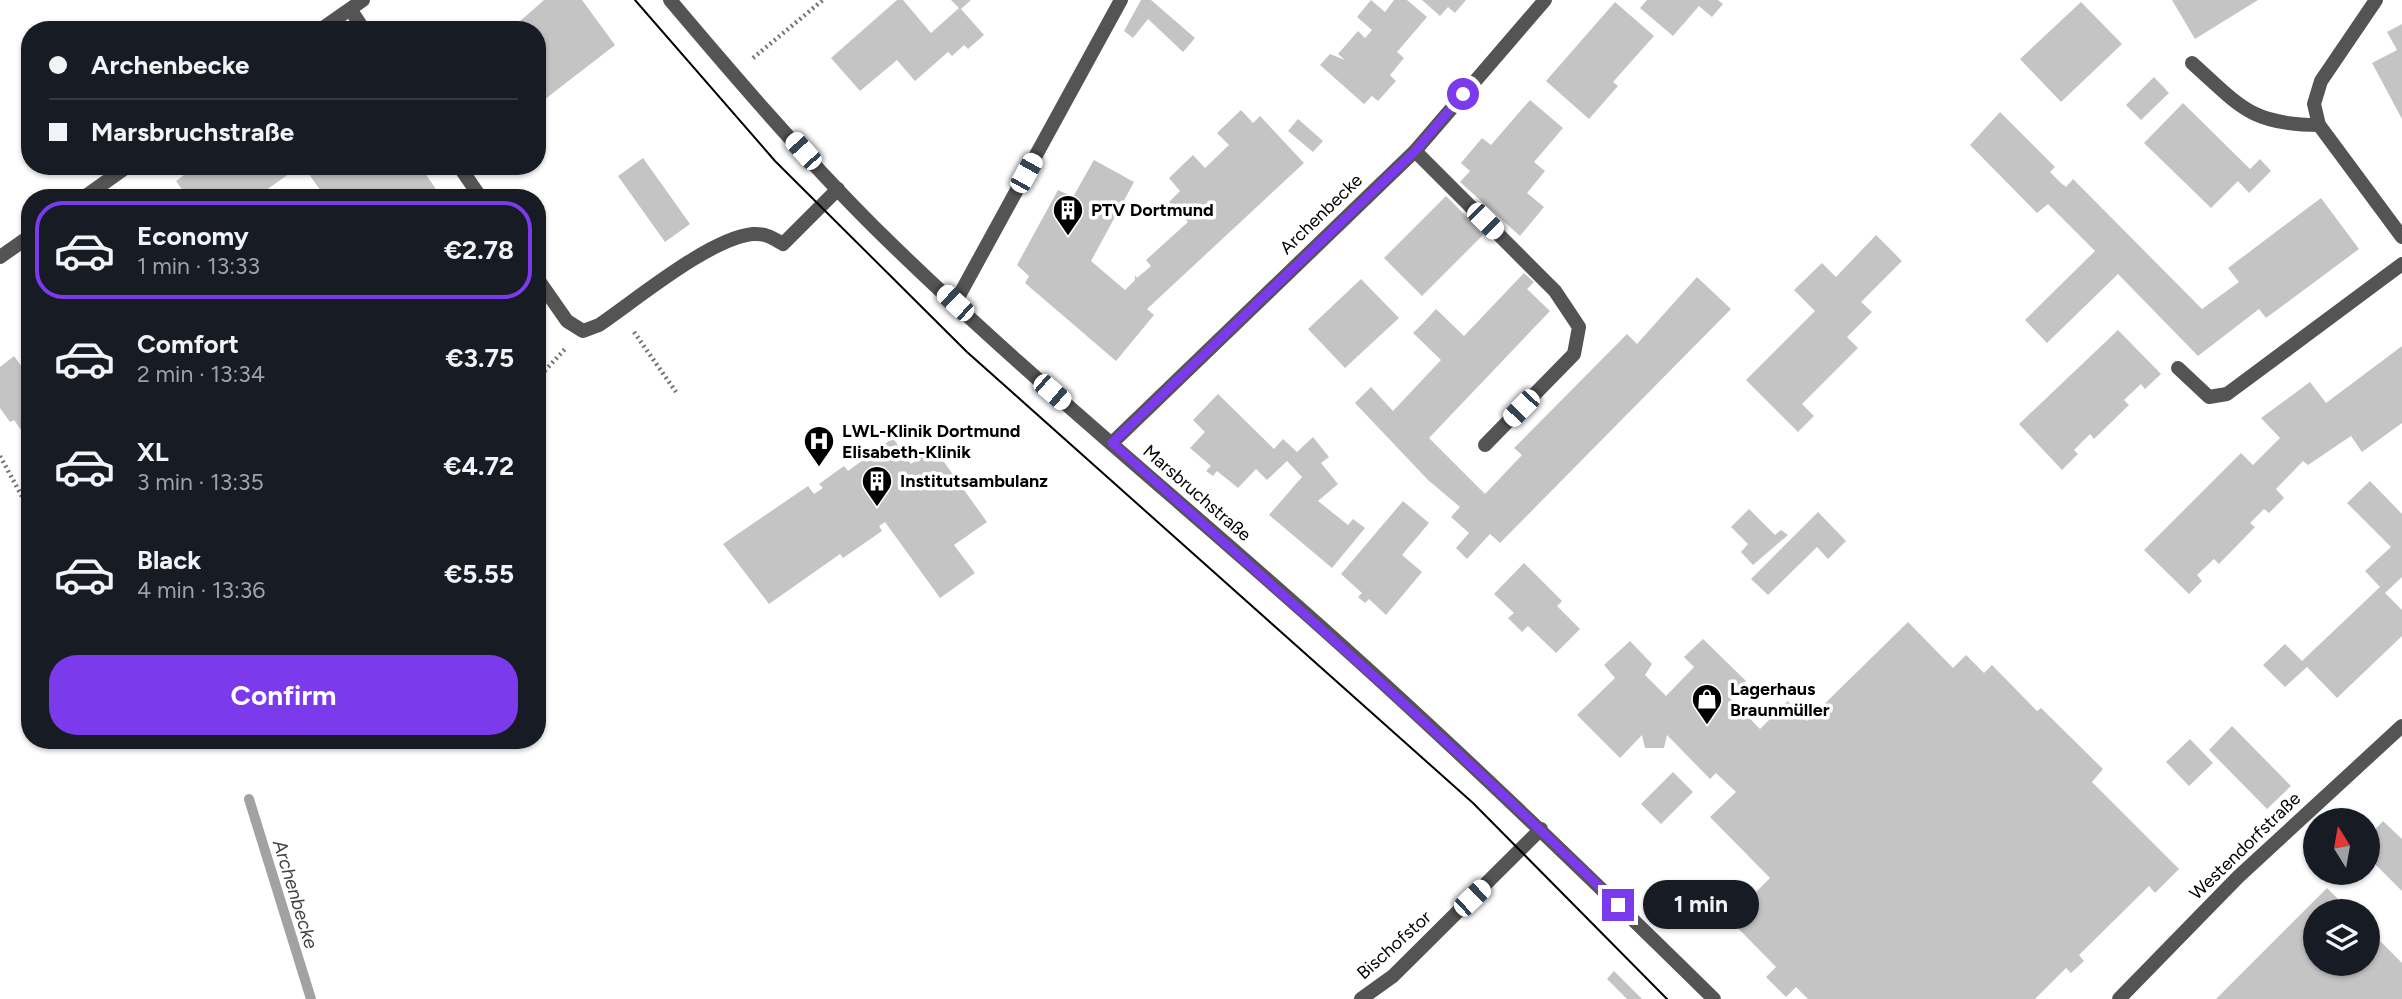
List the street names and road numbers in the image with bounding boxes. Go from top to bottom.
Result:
street label: Archenbecke [1275,169,1367,259]
street label: Marsbruchstraße [1139,440,1256,546]
street label: Westendorfstraße [2185,787,2305,904]
street label: Bischofstor [1352,906,1436,984]

